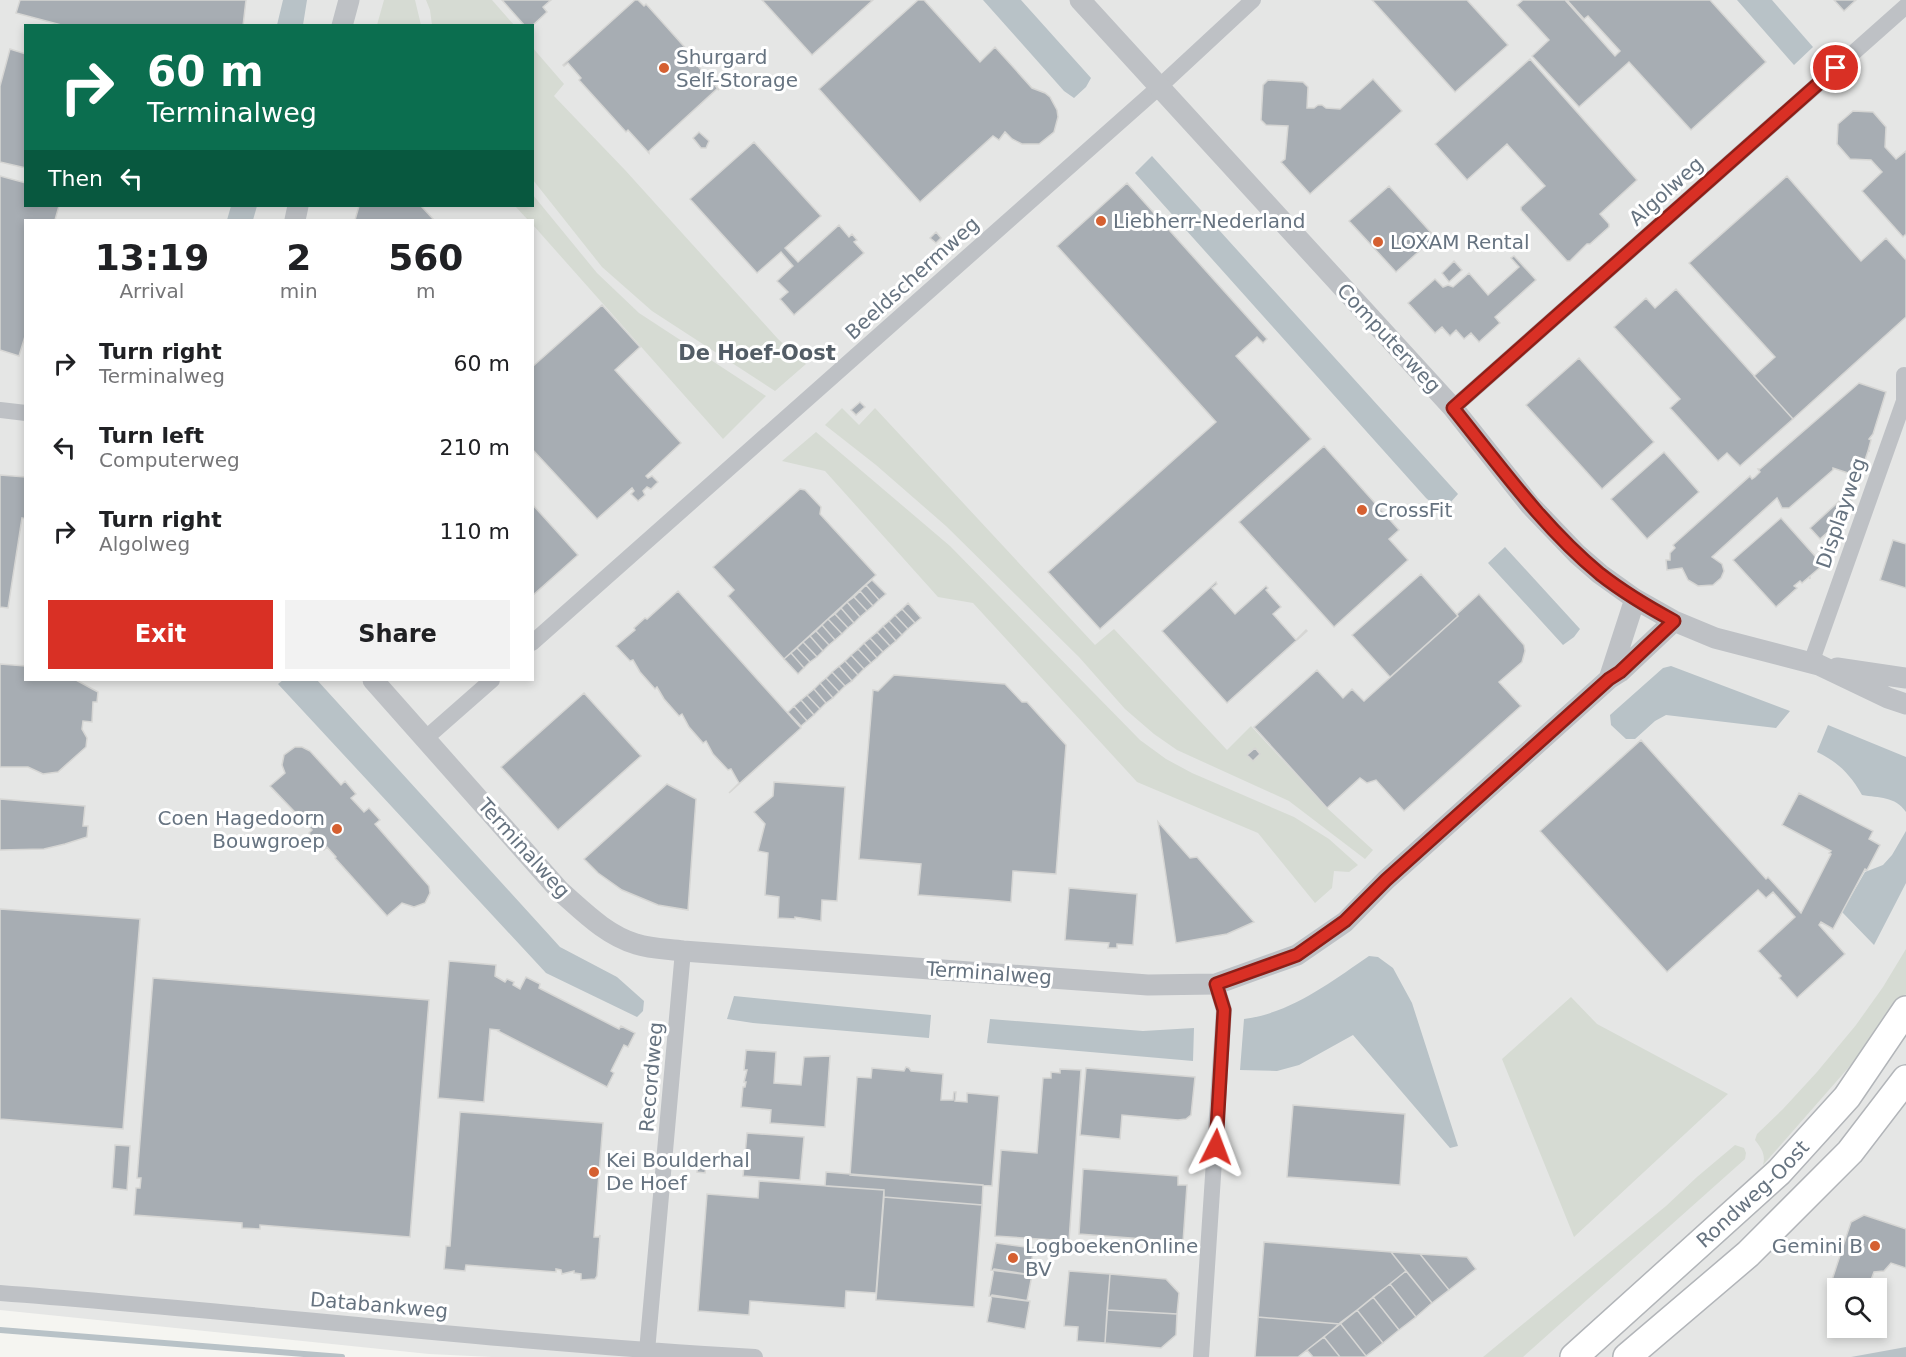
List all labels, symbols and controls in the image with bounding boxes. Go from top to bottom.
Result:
pin [1810,42,1861,93]
place label: Shurgard Self-Storage [676,45,798,92]
text: 60 m [147,47,264,96]
icon: right [48,48,126,126]
icon: arrive [1819,51,1852,84]
marker: Shurgard Self-Storage [657,61,671,75]
text: Terminalweg [147,97,317,128]
street label: Algolweg [1624,152,1708,230]
icon: left [115,162,148,195]
text: Then [48,166,103,191]
place label: Liebherr-Nederland [1113,209,1305,233]
street label: Beeldschermweg [840,212,984,344]
marker: Liebherr-Nederland [1094,214,1108,228]
place label: LOXAM Rental [1390,230,1530,254]
marker: LOXAM Rental [1371,235,1385,249]
text: 13:19 [95,237,209,278]
text: 2 [286,237,311,278]
text: 560 [388,237,463,278]
street label: Computerweg [1332,278,1446,398]
text: Arrival [119,279,184,303]
text: min [280,279,318,303]
text: m [416,279,436,303]
text: Turn right [99,339,222,364]
district label: De Hoef-Oost [678,341,836,365]
icon: right [48,347,81,380]
text: 60 m [454,351,510,376]
text: Terminalweg [99,364,225,388]
text: Turn left [99,423,204,448]
icon: left [48,431,81,464]
text: 210 m [440,435,510,460]
text: Computerweg [99,448,240,472]
street label: Displayweg [1811,455,1871,571]
place label: CrossFit [1374,498,1452,522]
marker: CrossFit [1355,503,1369,517]
text: Turn right [99,507,222,532]
icon: right [48,515,81,548]
text: 110 m [440,519,510,544]
text: Algolweg [99,532,190,556]
button: Exit [48,600,273,669]
button: Share [285,600,510,669]
street label: Terminalweg [472,792,575,903]
place label: Coen Hagedoorn Bouwgroep [157,806,325,853]
marker: Coen Hagedoorn Bouwgroep [330,822,344,836]
street label: Terminalweg [924,957,1053,989]
street label: Recordweg [634,1021,668,1133]
position arrow [1184,1115,1248,1179]
street label: Rondweg-Oost [1691,1135,1814,1253]
place label: Kei Boulderhal De Hoef [606,1148,750,1195]
marker: Kei Boulderhal De Hoef [587,1165,601,1179]
place label: LogboekenOnline BV [1025,1234,1198,1281]
place label: Gemini B [1772,1234,1863,1258]
marker: Gemini B [1868,1239,1882,1253]
marker: LogboekenOnline BV [1006,1251,1020,1265]
map controls [1827,1278,1887,1338]
button: search [1827,1278,1887,1338]
street label: Databankweg [309,1287,449,1323]

